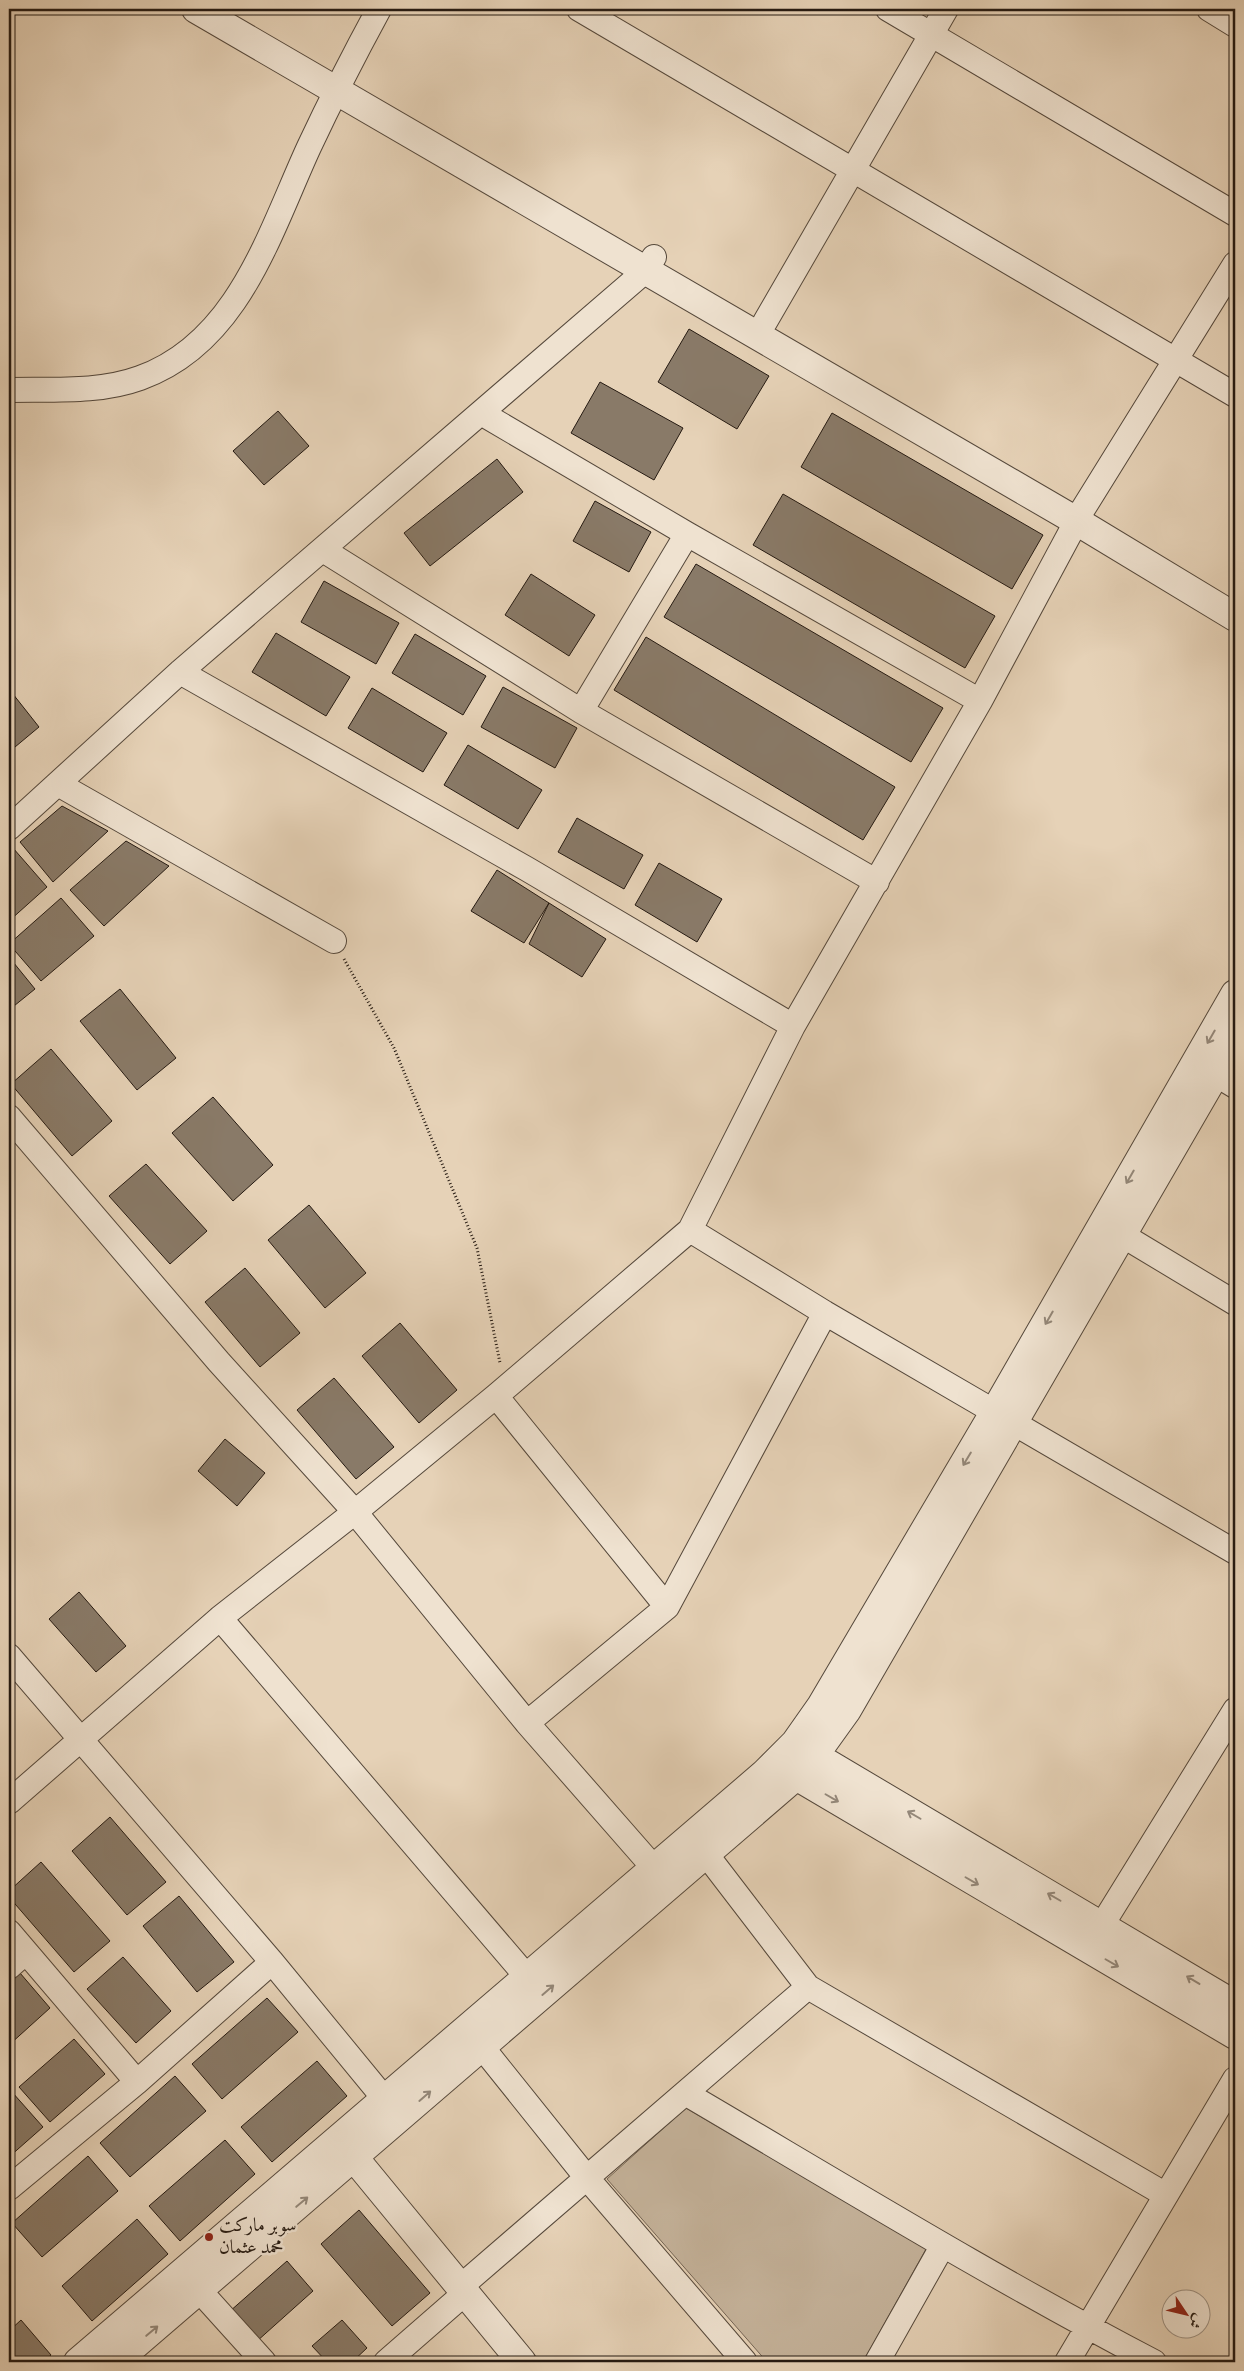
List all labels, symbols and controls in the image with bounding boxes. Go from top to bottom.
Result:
one-way arrow [1206,1029,1216,1044]
one-way arrow [1124,1170,1134,1184]
one-way arrow [1043,1311,1053,1325]
one-way arrow [962,1451,972,1465]
one-way arrow [824,1794,838,1804]
one-way arrow [907,1809,921,1819]
one-way arrow [965,1876,979,1886]
one-way arrow [1046,1892,1061,1902]
one-way arrow [1105,1958,1120,1968]
one-way arrow [1187,1974,1201,1984]
one-way arrow [541,1984,554,1996]
one-way arrow [418,2090,431,2102]
one-way arrow [295,2197,308,2208]
place label: سوبر ماركت محمد عثمان [219,2213,297,2261]
marker: سوبر ماركت محمد عثمان [203,2231,215,2243]
north arrow [1162,2288,1212,2338]
text: ش [1184,2309,1207,2332]
one-way arrow [145,2325,158,2336]

